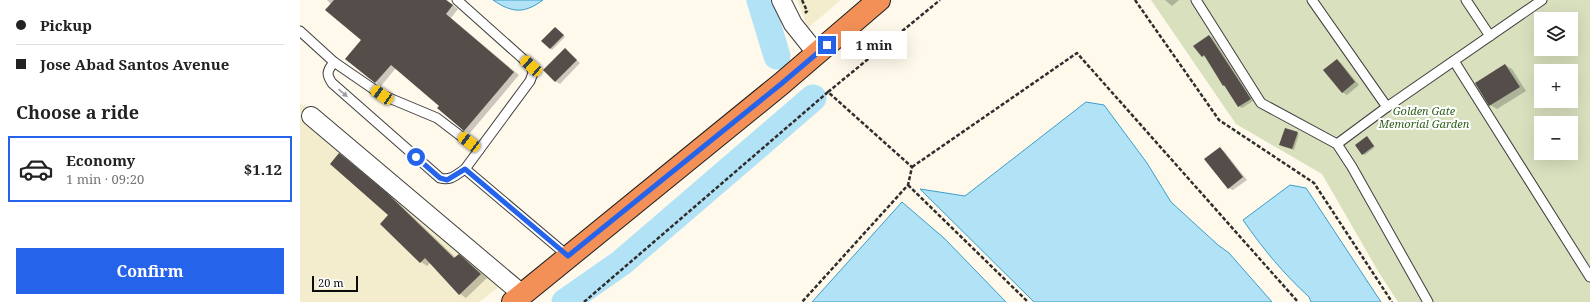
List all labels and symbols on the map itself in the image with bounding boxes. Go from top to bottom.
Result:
callout: 1 min [841,31,907,59]
route end [818,36,836,54]
car [518,54,544,78]
car [369,83,395,107]
one-way arrow [338,88,348,98]
park label: Golden Gate Memorial Garden [1378,103,1470,131]
car [456,130,482,154]
route start [407,148,425,166]
scale bar [312,274,358,293]

